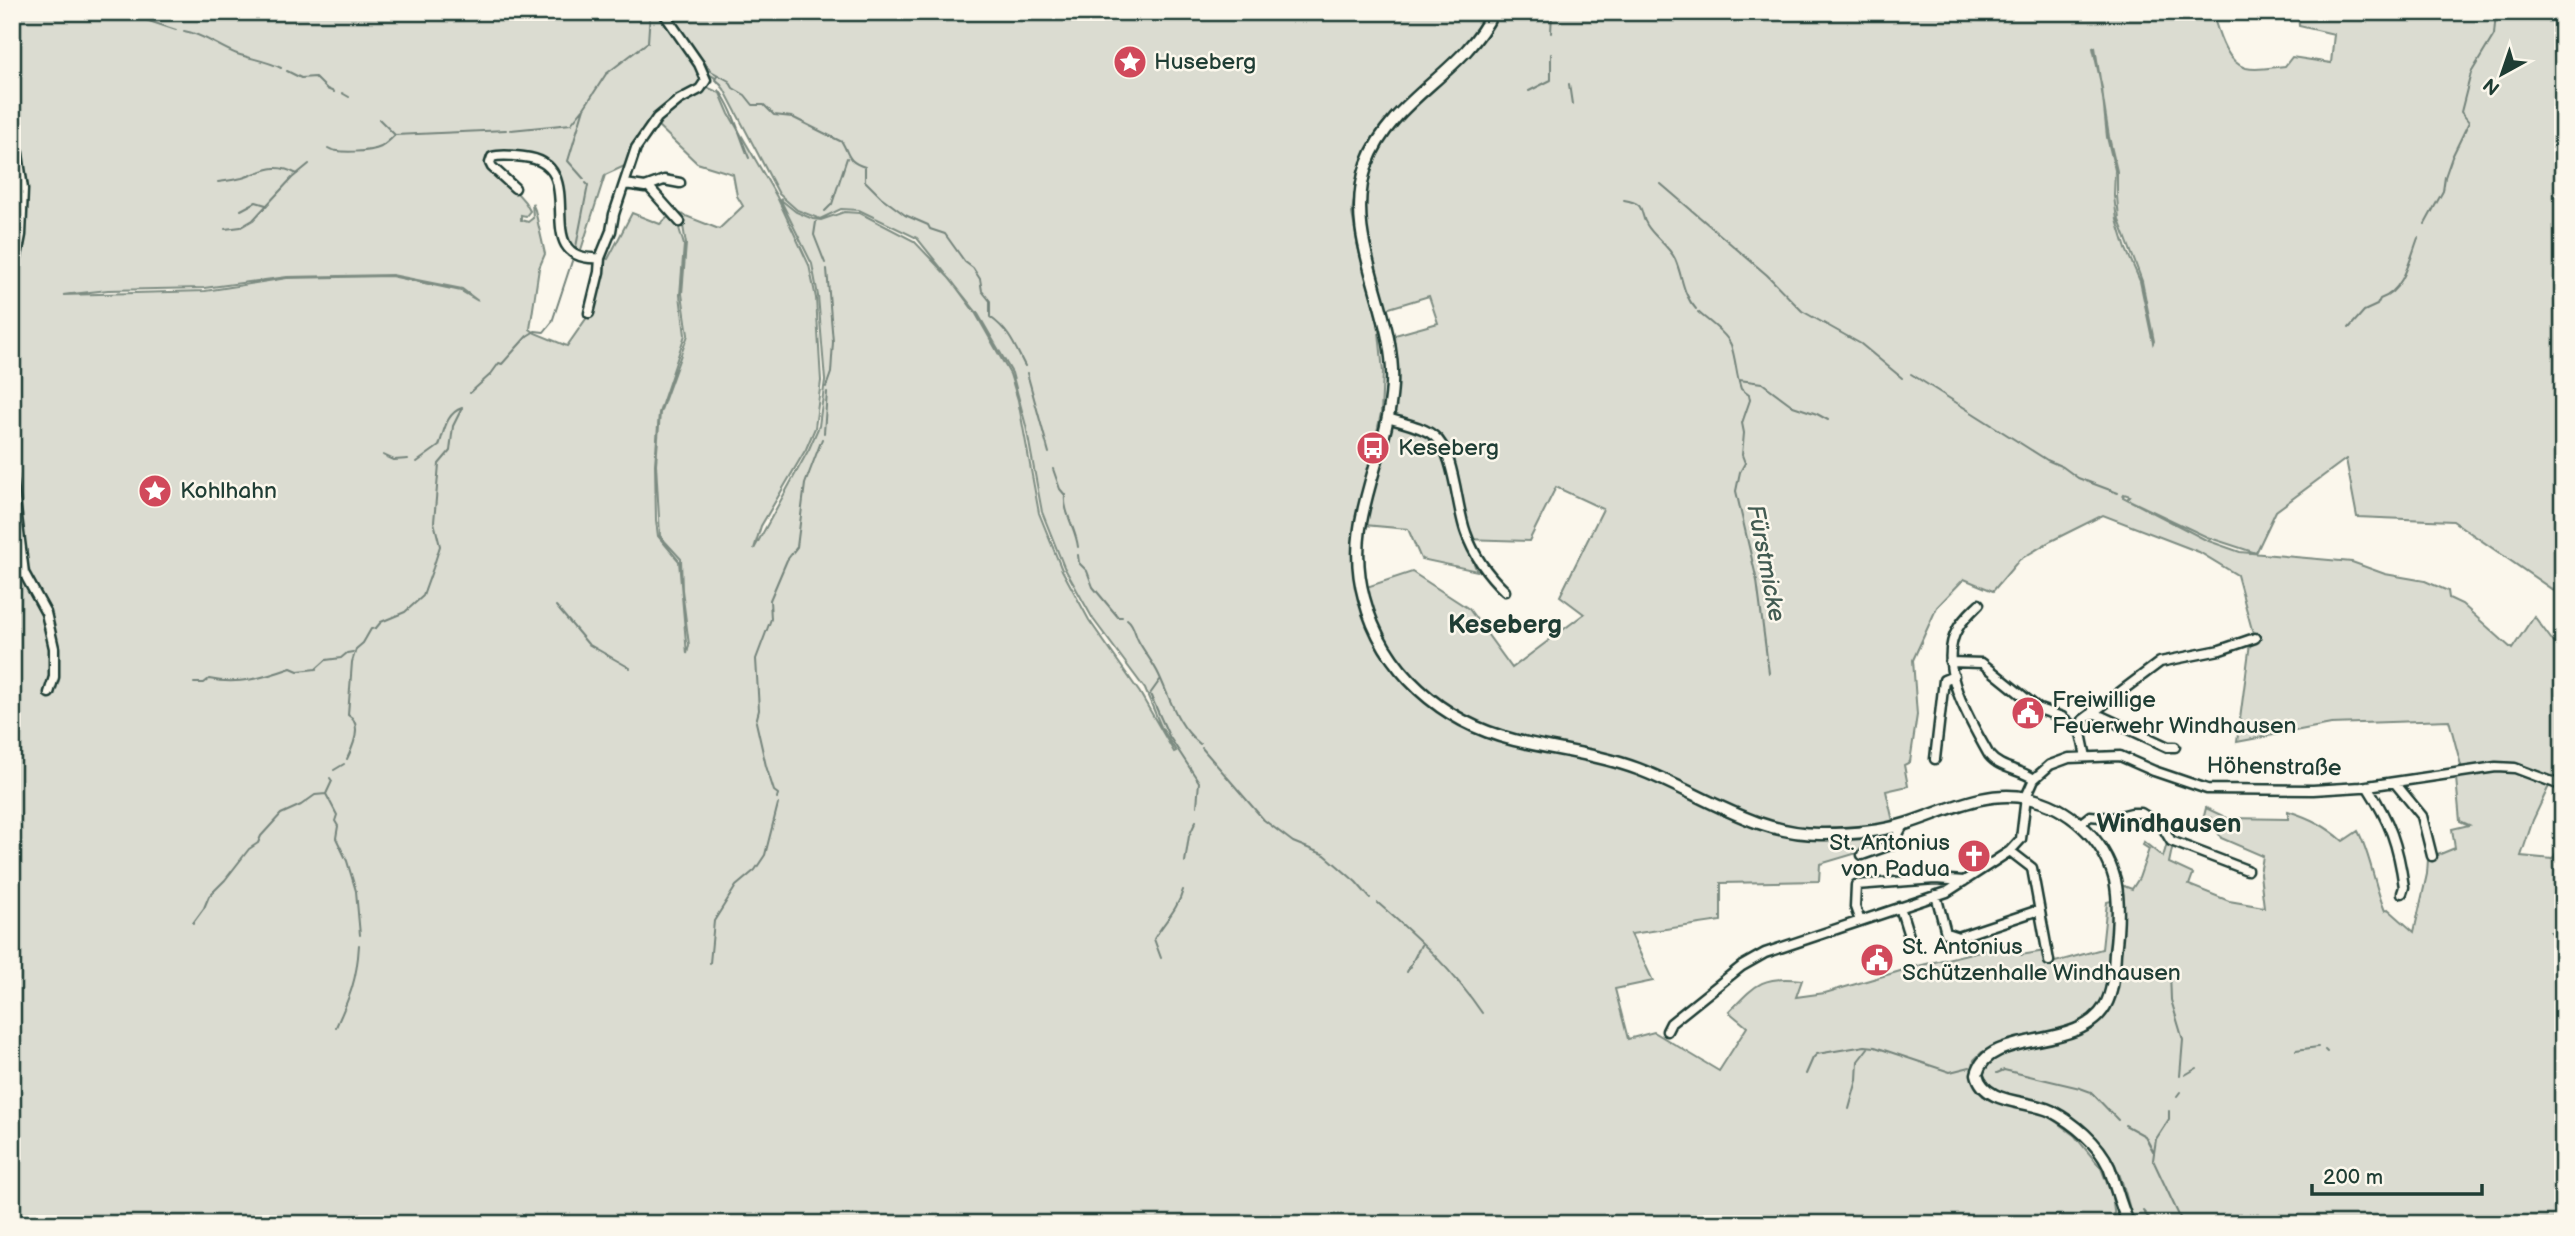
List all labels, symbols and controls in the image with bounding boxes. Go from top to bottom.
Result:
north arrow [2466,38,2536,108]
place icon: Huseberg [1111,43,1149,81]
place label: Huseberg [1154,48,1256,76]
text: N [2479,72,2505,99]
bus stop icon: Keseberg [1354,429,1392,467]
place label: Keseberg [1398,434,1499,462]
place icon: Kohlhahn [136,472,174,510]
place label: Kohlhahn [180,477,277,505]
water label: Fürstmicke [1740,502,1792,624]
district label: Keseberg [1448,610,1562,641]
place label: Freiwillige Feuerwehr Windhausen [2052,686,2297,740]
public building icon: Freiwillige Feuerwehr Windhausen [2009,694,2047,732]
street label: Höhenstraße [2206,752,2342,782]
district label: Windhausen [2096,809,2242,840]
place label: St. Antonius von Padua [1829,829,1950,883]
church icon: St. Antonius von Padua [1955,837,1993,875]
place label: St. Antonius Schützenhalle Windhausen [1902,933,2181,987]
public building icon: St. Antonius Schützenhalle Windhausen [1858,941,1896,979]
scale bar [2312,1152,2482,1196]
text: 200 m [2323,1165,2383,1190]

